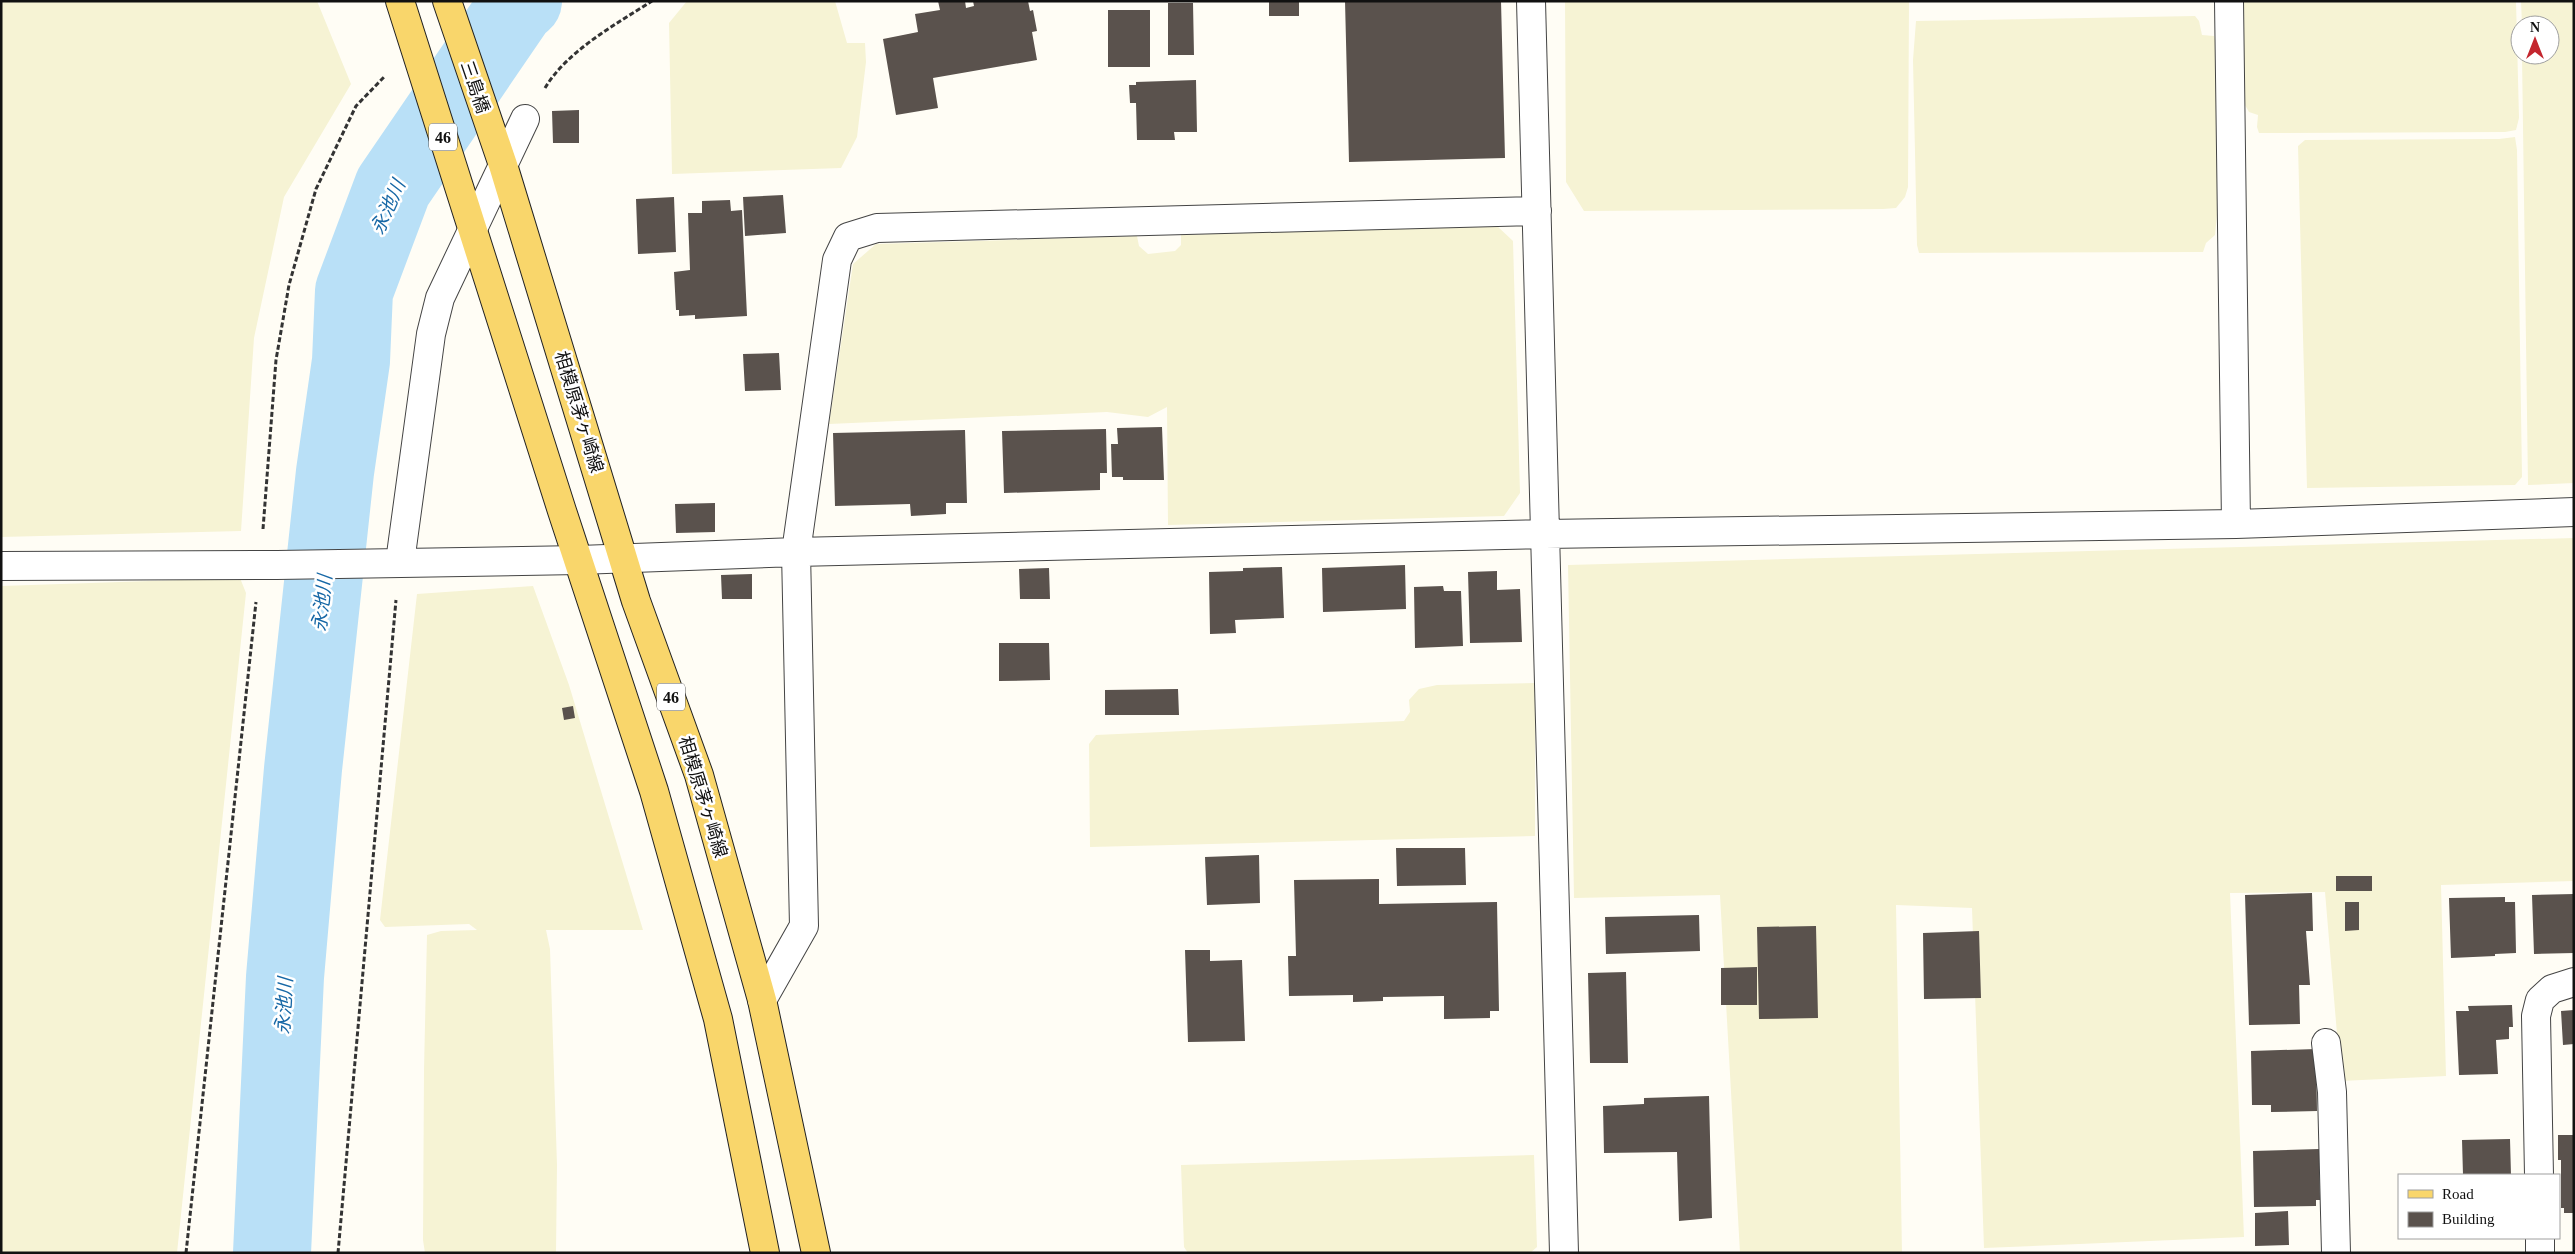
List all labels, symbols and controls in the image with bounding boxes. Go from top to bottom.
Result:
north arrow [2510,15,2560,65]
text: N [2530,20,2540,35]
street label: 三島橋 [457,58,493,116]
road number: 46 [429,124,457,150]
water label: 永池川 [367,175,410,237]
street label: 相模原茅ヶ崎線 [551,349,607,475]
water label: 永池川 [309,572,336,632]
road number: 46 [657,684,685,710]
street label: 相模原茅ヶ崎線 [675,734,731,860]
water label: 永池川 [272,975,296,1035]
legend [2398,1174,2560,1239]
text: Road [2442,1186,2474,1202]
text: Building [2442,1211,2495,1227]

